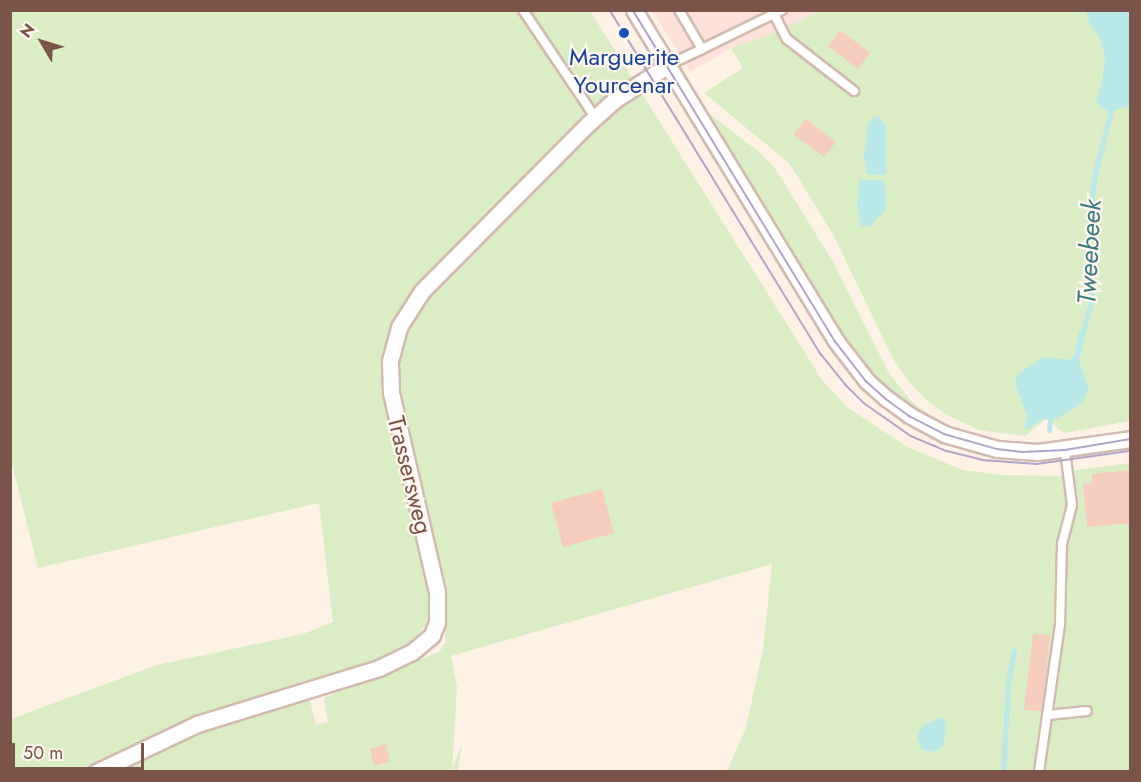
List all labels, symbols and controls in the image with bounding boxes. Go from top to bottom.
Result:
north arrow [12,12,72,72]
text: N [14,19,40,43]
marker: Marguerite Yourcenar [617,26,631,40]
place label: Marguerite Yourcenar [569,43,679,99]
water label: Tweebeek [1072,199,1108,305]
street label: Trassersweg [381,413,439,537]
scale bar [15,731,147,769]
text: 50 m [23,740,63,766]

